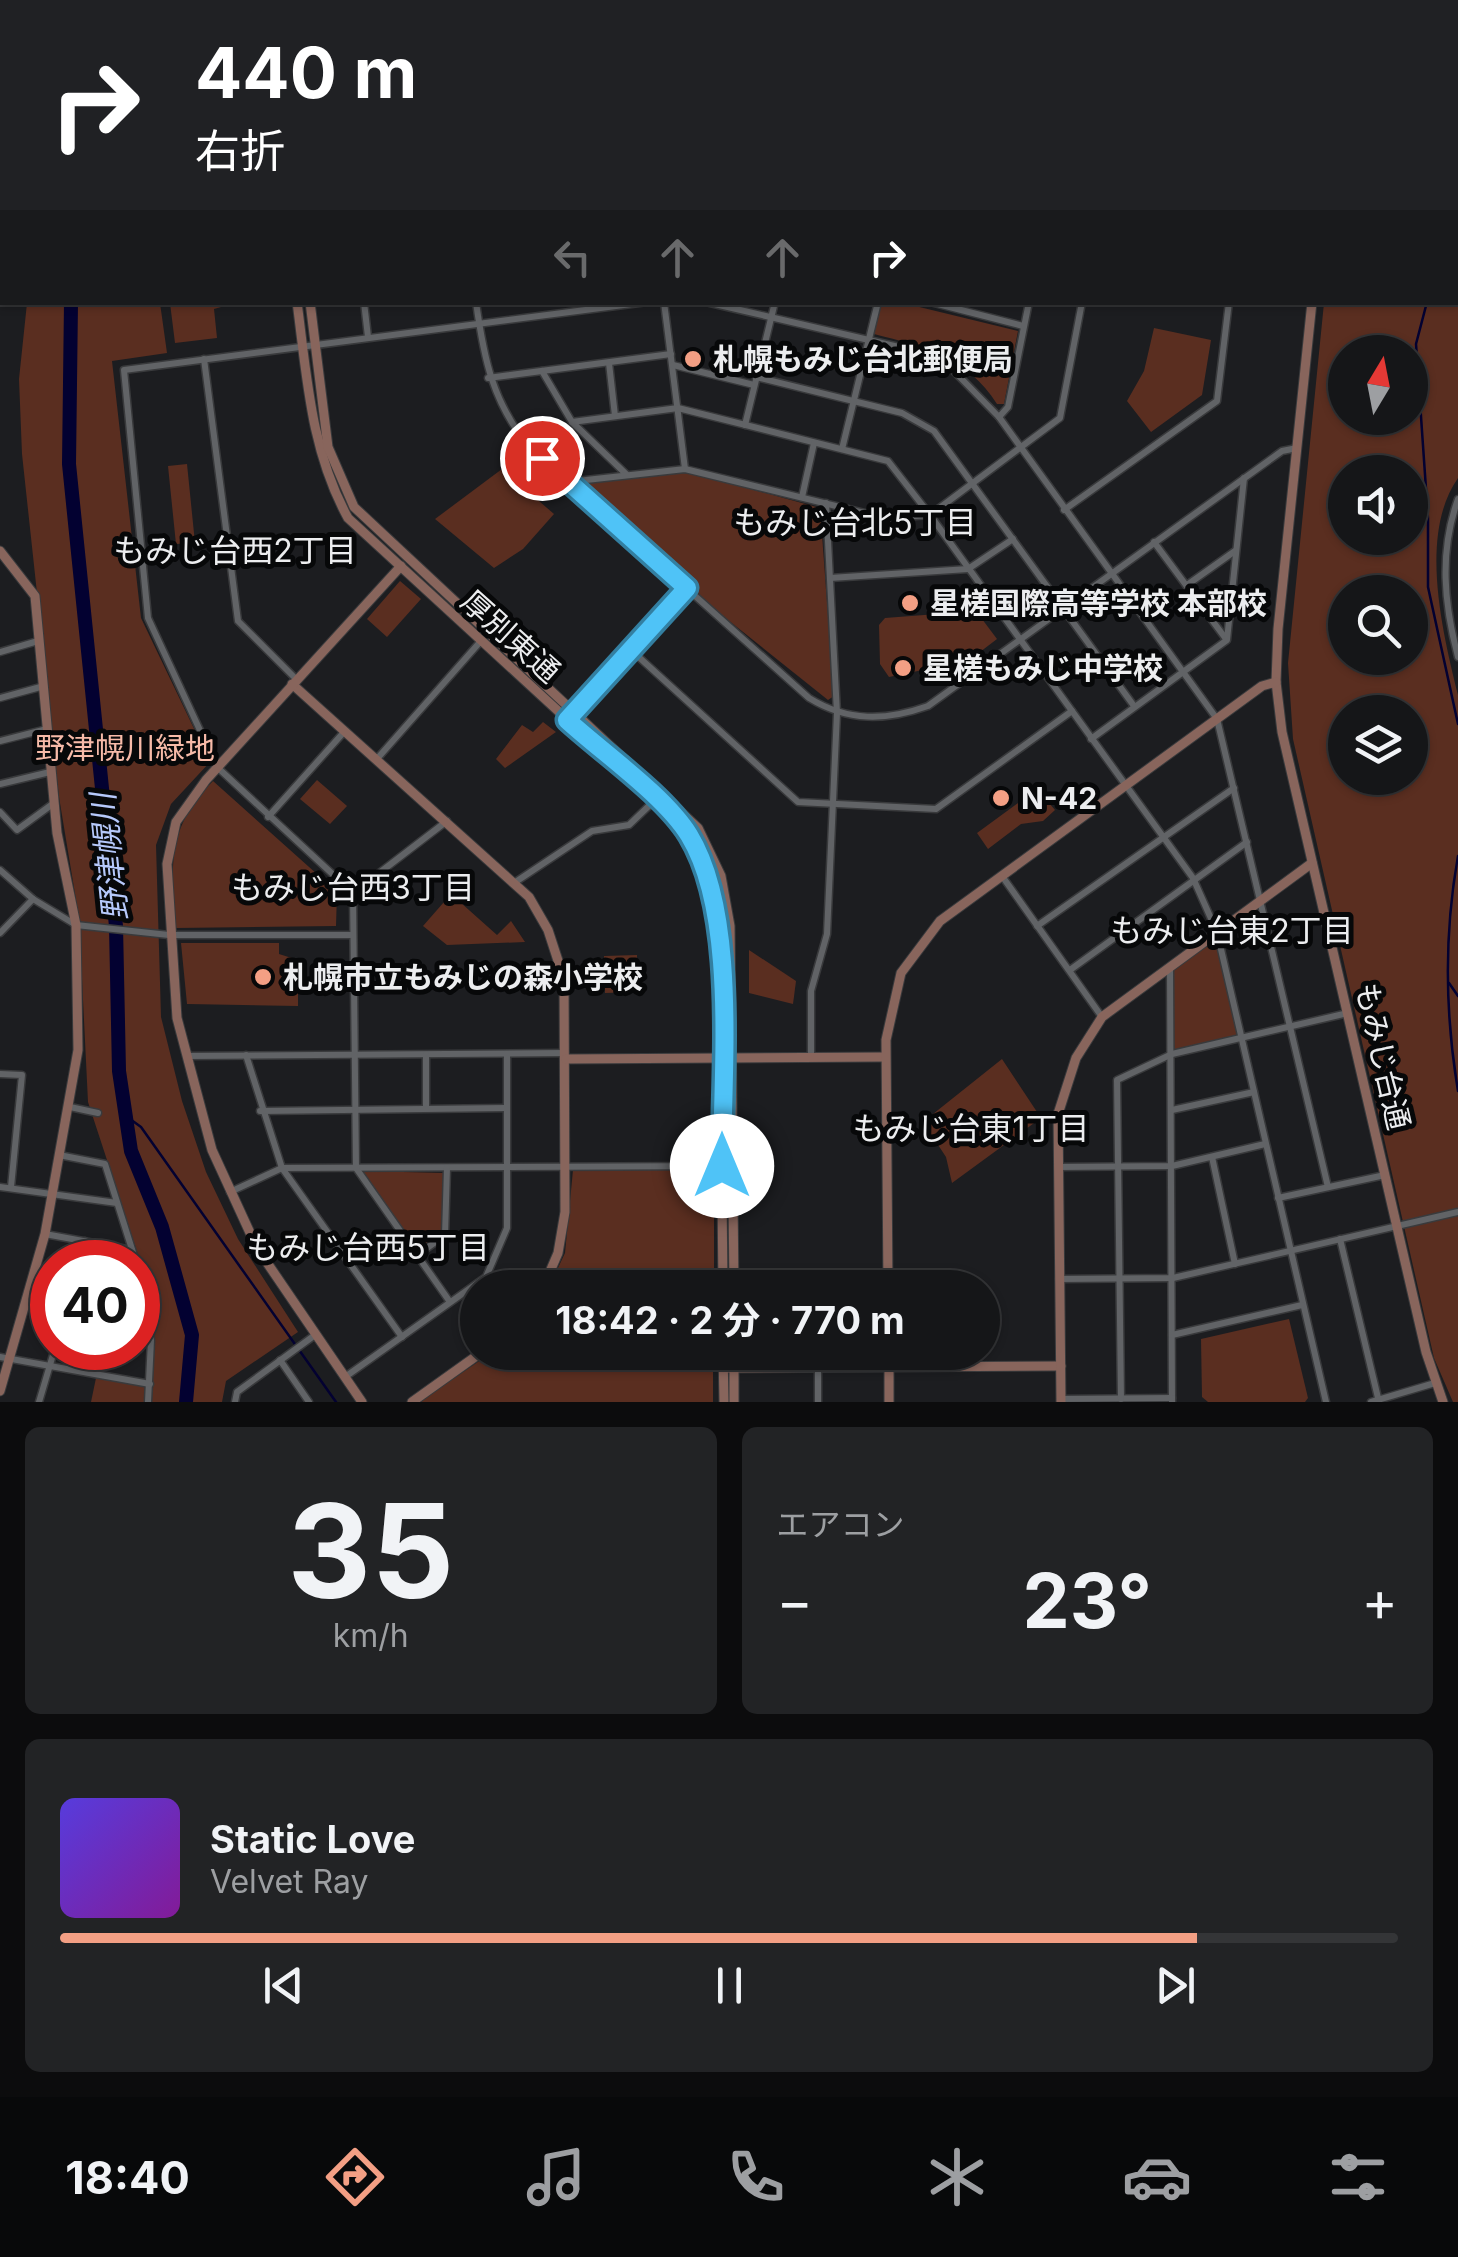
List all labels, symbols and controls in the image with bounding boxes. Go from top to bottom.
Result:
text: 440 m [195,30,417,115]
icon: right [30,40,160,170]
text: 右折 [195,123,285,178]
icon: left [545,230,600,285]
icon: ahead [650,230,705,285]
icon: ahead [755,230,810,285]
icon: right [860,230,915,285]
north arrow [1328,335,1428,435]
map controls [1328,335,1428,795]
place label: 札幌もみじ台北郵便局 [713,341,1013,377]
marker: 札幌もみじ台北郵便局 [682,348,704,370]
pin [500,416,585,501]
icon: arrive [515,431,570,486]
button: sound [1328,455,1428,555]
district label: もみじ台北5丁目 [733,503,977,542]
district label: もみじ台西2丁目 [113,531,357,570]
button: search [1328,575,1428,675]
street label: 厚別東通 [454,582,568,690]
place label: 星槎国際高等学校 本部校 [930,585,1267,621]
marker: 星槎国際高等学校 本部校 [899,592,921,614]
place label: 星槎もみじ中学校 [923,650,1163,686]
marker: 星槎もみじ中学校 [892,657,914,679]
button: layers [1328,695,1428,795]
park label: 野津幌川緑地 [35,730,215,766]
place label: N-42 [1021,780,1097,816]
marker: N-42 [990,787,1012,809]
water label: 野津幌川 [83,788,135,923]
district label: もみじ台西3丁目 [231,868,475,907]
district label: もみじ台東2丁目 [1110,911,1354,950]
place label: 札幌市立もみじの森小学校 [283,959,643,995]
marker: 札幌市立もみじの森小学校 [252,966,274,988]
street label: もみじ台通 [1349,979,1417,1133]
district label: もみじ台東1丁目 [852,1109,1090,1148]
position arrow [670,1114,774,1218]
district label: もみじ台西5丁目 [246,1228,490,1267]
speed limit sign: 40 [30,1240,160,1370]
text: 18:42 · 2 分 · 770 m [555,1297,905,1343]
text: 35 [287,1472,454,1629]
text: エアコン [777,1505,905,1544]
text: 23° [1022,1555,1152,1646]
text: − [777,1568,813,1634]
text: + [1362,1568,1398,1634]
text: km/h [333,1616,409,1655]
text: Static Love [210,1816,415,1862]
text: Velvet Ray [210,1862,368,1901]
icon: previous [256,1958,311,2013]
icon: pause [702,1958,757,2013]
icon: next [1148,1958,1203,2013]
icon: directions [320,2142,390,2212]
icon: music [521,2142,591,2212]
icon: phone [721,2142,791,2212]
icon: climate [922,2142,992,2212]
icon: car [1122,2142,1192,2212]
icon: filters [1323,2142,1393,2212]
text: 18:40 [65,2150,190,2205]

